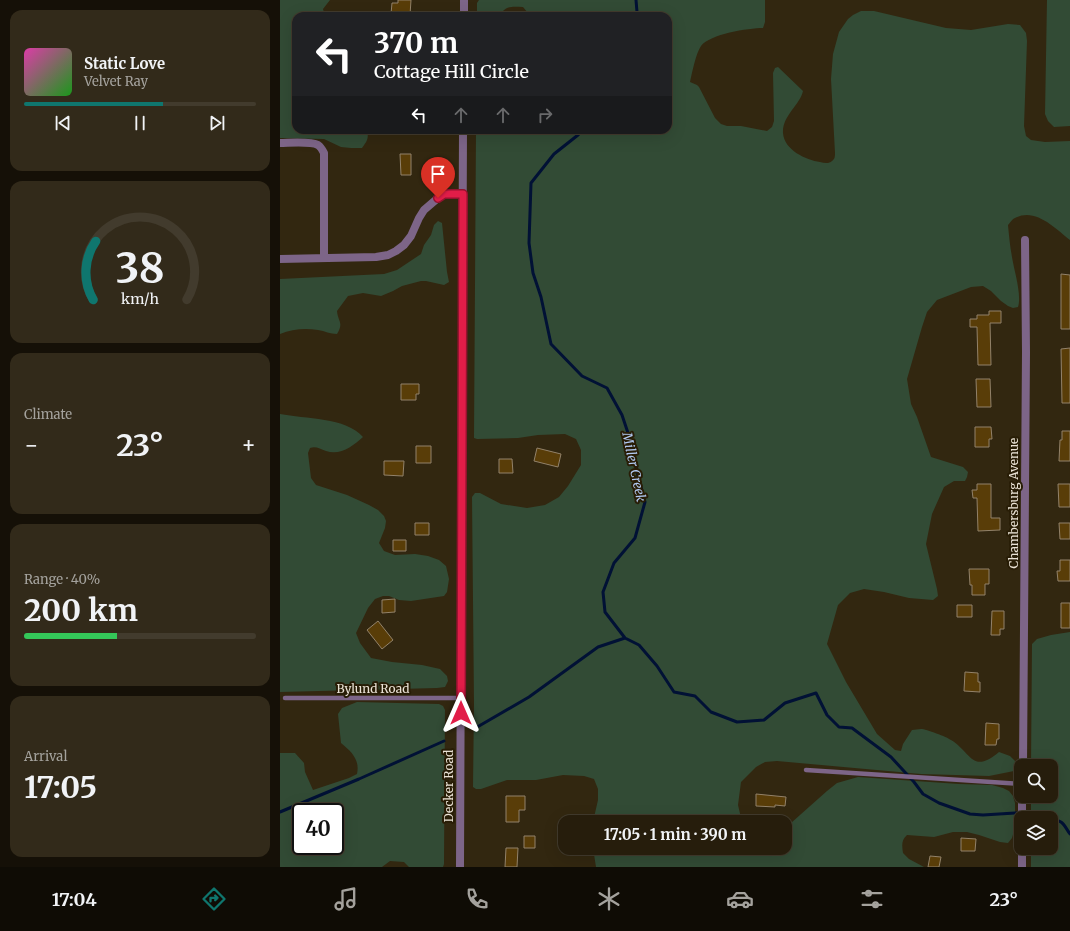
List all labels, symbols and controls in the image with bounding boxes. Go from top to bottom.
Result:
text: 370 m [374,25,458,61]
icon: left [308,28,360,80]
text: Static Love [84,54,165,73]
text: Cottage Hill Circle [374,60,529,83]
text: Velvet Ray [84,73,148,90]
icon: left [408,104,430,126]
icon: ahead [450,104,472,126]
icon: ahead [492,104,514,126]
icon: right [534,104,556,126]
icon: previous [52,112,74,134]
icon: pause [129,112,151,134]
icon: next [206,112,228,134]
pin [421,157,455,198]
icon: arrive [427,163,449,185]
text: 38 [115,242,165,294]
text: km/h [121,290,159,308]
text: Climate [24,406,72,423]
text: 23° [116,426,164,464]
water label: Miller Creek [618,430,650,503]
text: − [24,431,39,459]
text: + [241,431,256,459]
street label: Chambersburg Avenue [1006,438,1021,568]
text: Range · 40% [24,571,100,588]
text: 200 km [24,591,138,629]
street label: Bylund Road [337,681,409,696]
position arrow [440,692,482,734]
text: Arrival [24,748,67,765]
street label: Decker Road [441,750,456,822]
map controls [1014,759,1058,855]
button: search [1014,759,1058,803]
text: 17:05 [24,768,97,806]
speed limit sign: 40 [292,803,344,855]
button: layers [1014,811,1058,855]
text: 17:05 · 1 min · 390 m [604,825,746,844]
icon: directions [200,885,228,913]
icon: music [332,885,360,913]
icon: phone [463,885,491,913]
icon: climate [595,885,623,913]
icon: car [726,885,754,913]
icon: filters [858,885,886,913]
text: 17:04 [52,888,97,911]
text: 23° [990,888,1018,911]

